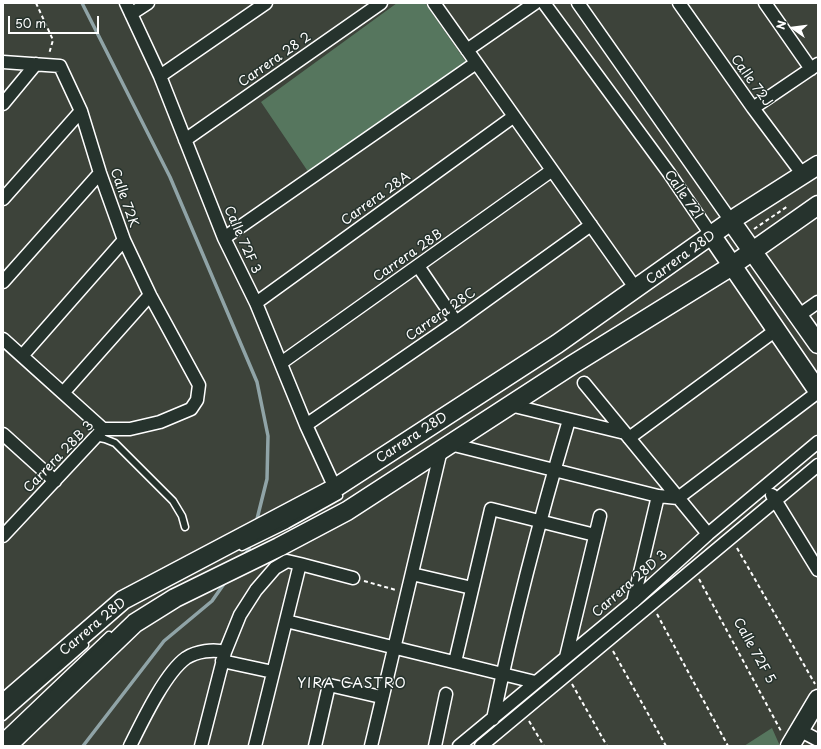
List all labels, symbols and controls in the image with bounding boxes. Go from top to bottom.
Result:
scale bar [10,8,101,34]
north arrow [773,8,813,48]
text: 50 m [15,14,46,32]
text: N [772,19,790,31]
street label: Carrera 28 2 [236,29,314,91]
street label: Calle 72J [727,52,775,110]
street label: Calle 72K [107,166,141,230]
street label: Calle 72I [660,167,706,223]
street label: Carrera 28A [339,169,413,229]
street label: Calle 72F 3 [220,204,264,276]
street label: Carrera 28B [370,226,446,286]
street label: Carrera 28D [643,228,719,288]
street label: Carrera 28C [403,285,479,345]
street label: Carrera 28D [374,409,450,467]
street label: Carrera 28B 3 [21,418,97,496]
street label: Carrera 28D 3 [589,547,671,621]
street label: Carrera 28D [57,595,129,659]
street label: Calle 72F 5 [730,616,778,686]
district label: YIRA CASTRO [297,676,407,692]

